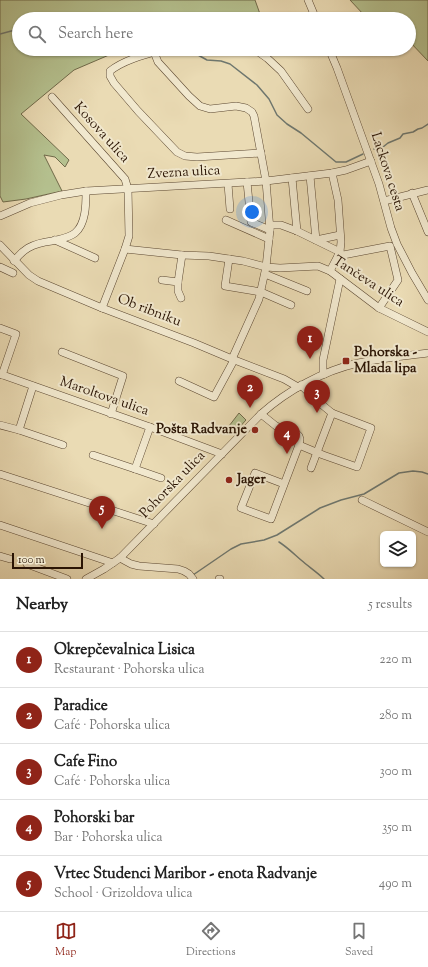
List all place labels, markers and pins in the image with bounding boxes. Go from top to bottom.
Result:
pin: 1 [297,326,323,359]
place label: Pohorska - Mlada lipa [354,343,417,379]
marker: Pohorska - Mlada lipa [341,356,351,366]
pin: 2 [237,375,263,408]
pin: 3 [304,380,330,413]
place label: Pošta Radvanje [156,420,247,440]
pin: 4 [274,421,300,454]
marker: Pošta Radvanje [250,425,260,435]
place label: Jager [236,470,267,490]
marker: Jager [224,475,234,485]
pin: 5 [89,496,115,529]

